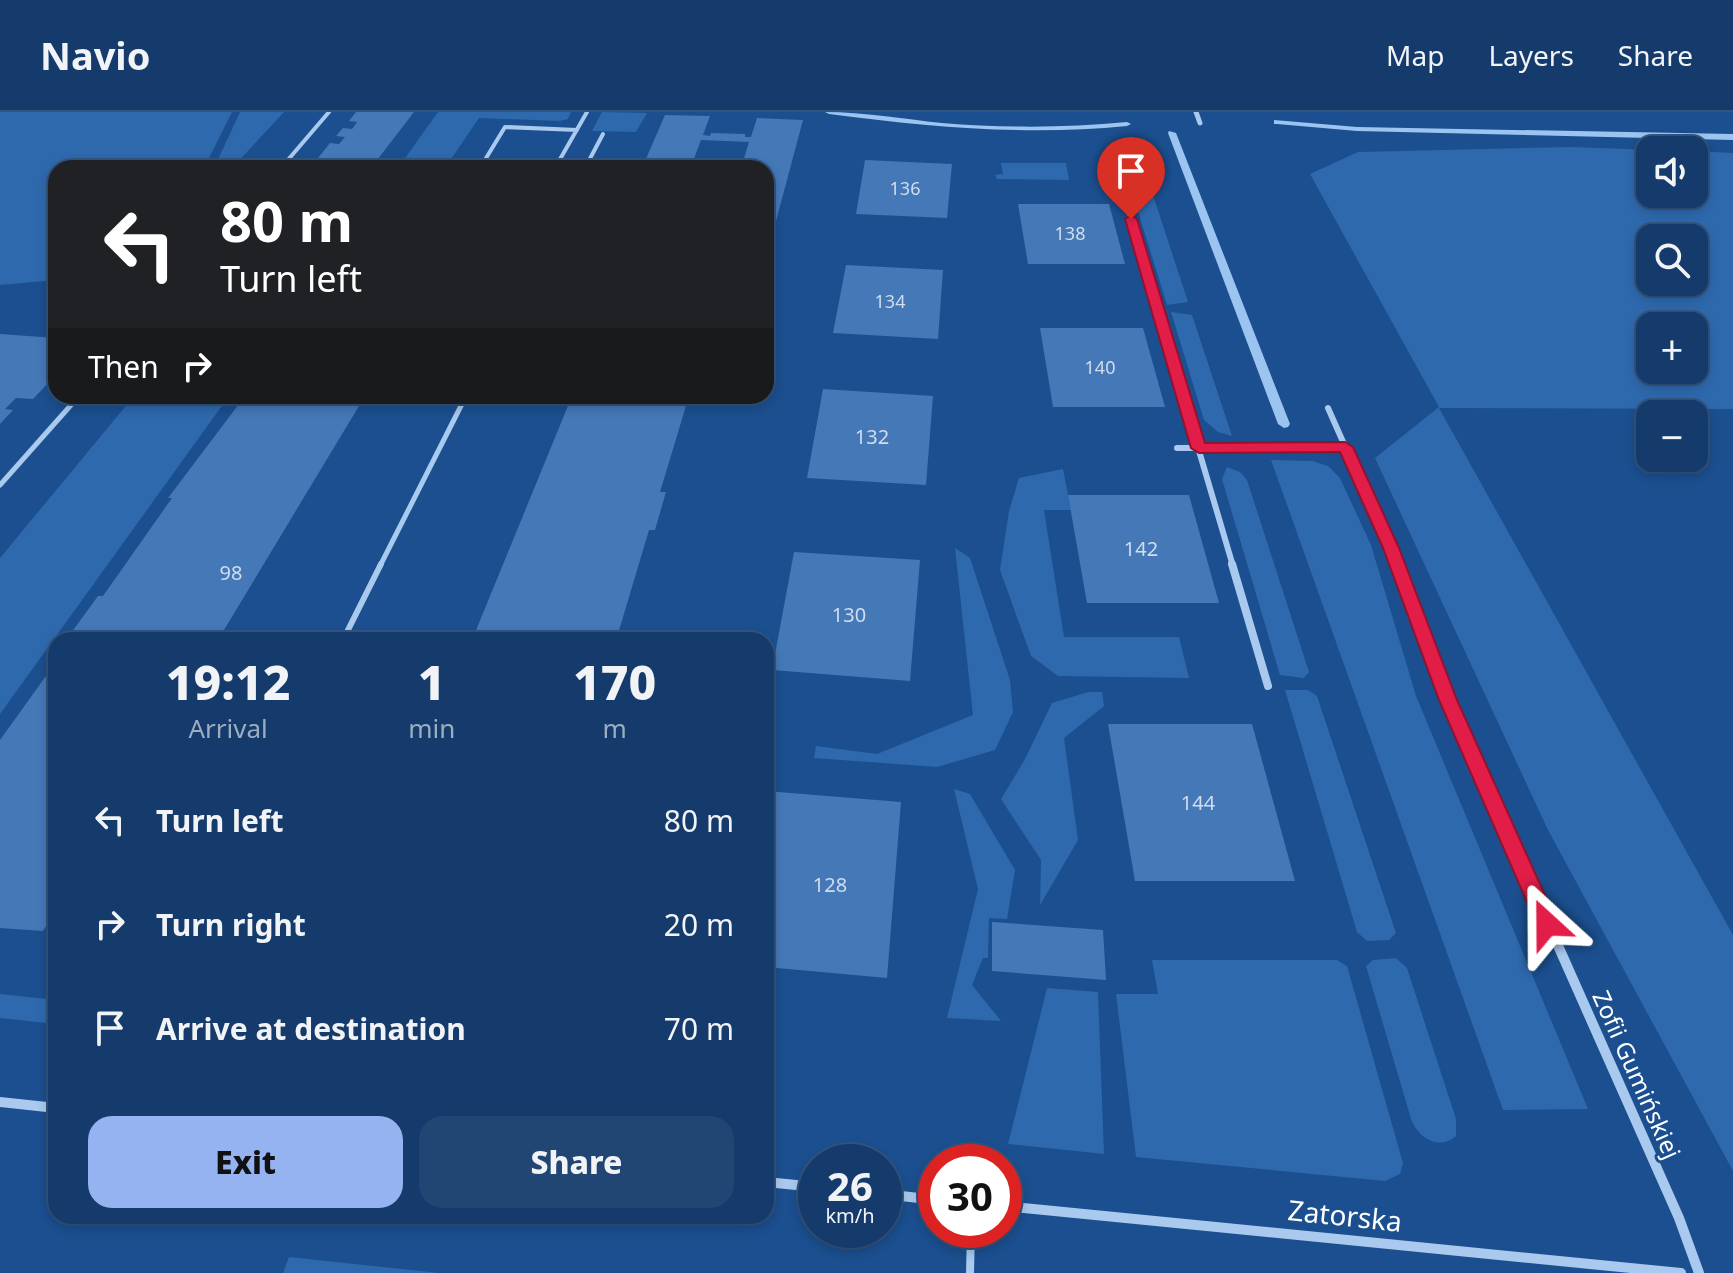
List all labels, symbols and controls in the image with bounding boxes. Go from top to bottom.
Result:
text: Navio [40,29,150,81]
text: Map [1386,36,1444,74]
text: Layers [1488,36,1574,74]
text: Share [1618,36,1693,74]
map controls [1636,136,1708,472]
button: sound [1636,136,1708,208]
pin [1097,137,1165,219]
icon: arrive [1109,149,1153,193]
house number: 136 [890,176,920,200]
text: 80 m [220,182,353,258]
icon: left [88,192,192,296]
house number: 138 [1055,221,1085,245]
button: search [1636,224,1708,296]
text: Turn left [220,254,362,303]
house number: 134 [875,289,905,313]
button: + [1636,312,1708,384]
icon: right [175,344,219,388]
text: Then [88,346,159,387]
house number: 140 [1085,355,1115,379]
button: − [1636,400,1708,472]
house number: 132 [855,423,889,450]
house number: 142 [1124,535,1158,562]
house number: 98 [220,559,242,586]
house number: 130 [832,601,866,628]
text: 19:12 [166,649,290,714]
text: 1 [418,649,446,714]
text: 170 [573,649,656,714]
text: Arrival [188,710,268,746]
text: min [408,710,455,746]
text: m [602,710,627,746]
house number: 144 [1181,789,1216,816]
icon: left [88,798,132,842]
text: Turn left [156,800,284,841]
text: 80 m [664,800,734,841]
house number: 128 [813,871,847,898]
position arrow [1505,882,1589,966]
icon: right [88,902,132,946]
text: Turn right [156,904,306,945]
text: 20 m [664,904,734,945]
street label: Zofii Gumińskiej [1585,985,1689,1164]
icon: arrive [88,1006,132,1050]
text: Arrive at destination [156,1008,466,1049]
text: 70 m [664,1008,734,1049]
button: Exit [88,1116,403,1208]
button: Share [419,1116,734,1208]
speed limit sign: 30 [918,1144,1022,1248]
text: 26 [827,1158,873,1213]
street label: Zatorska [1286,1190,1404,1240]
text: km/h [825,1202,875,1229]

